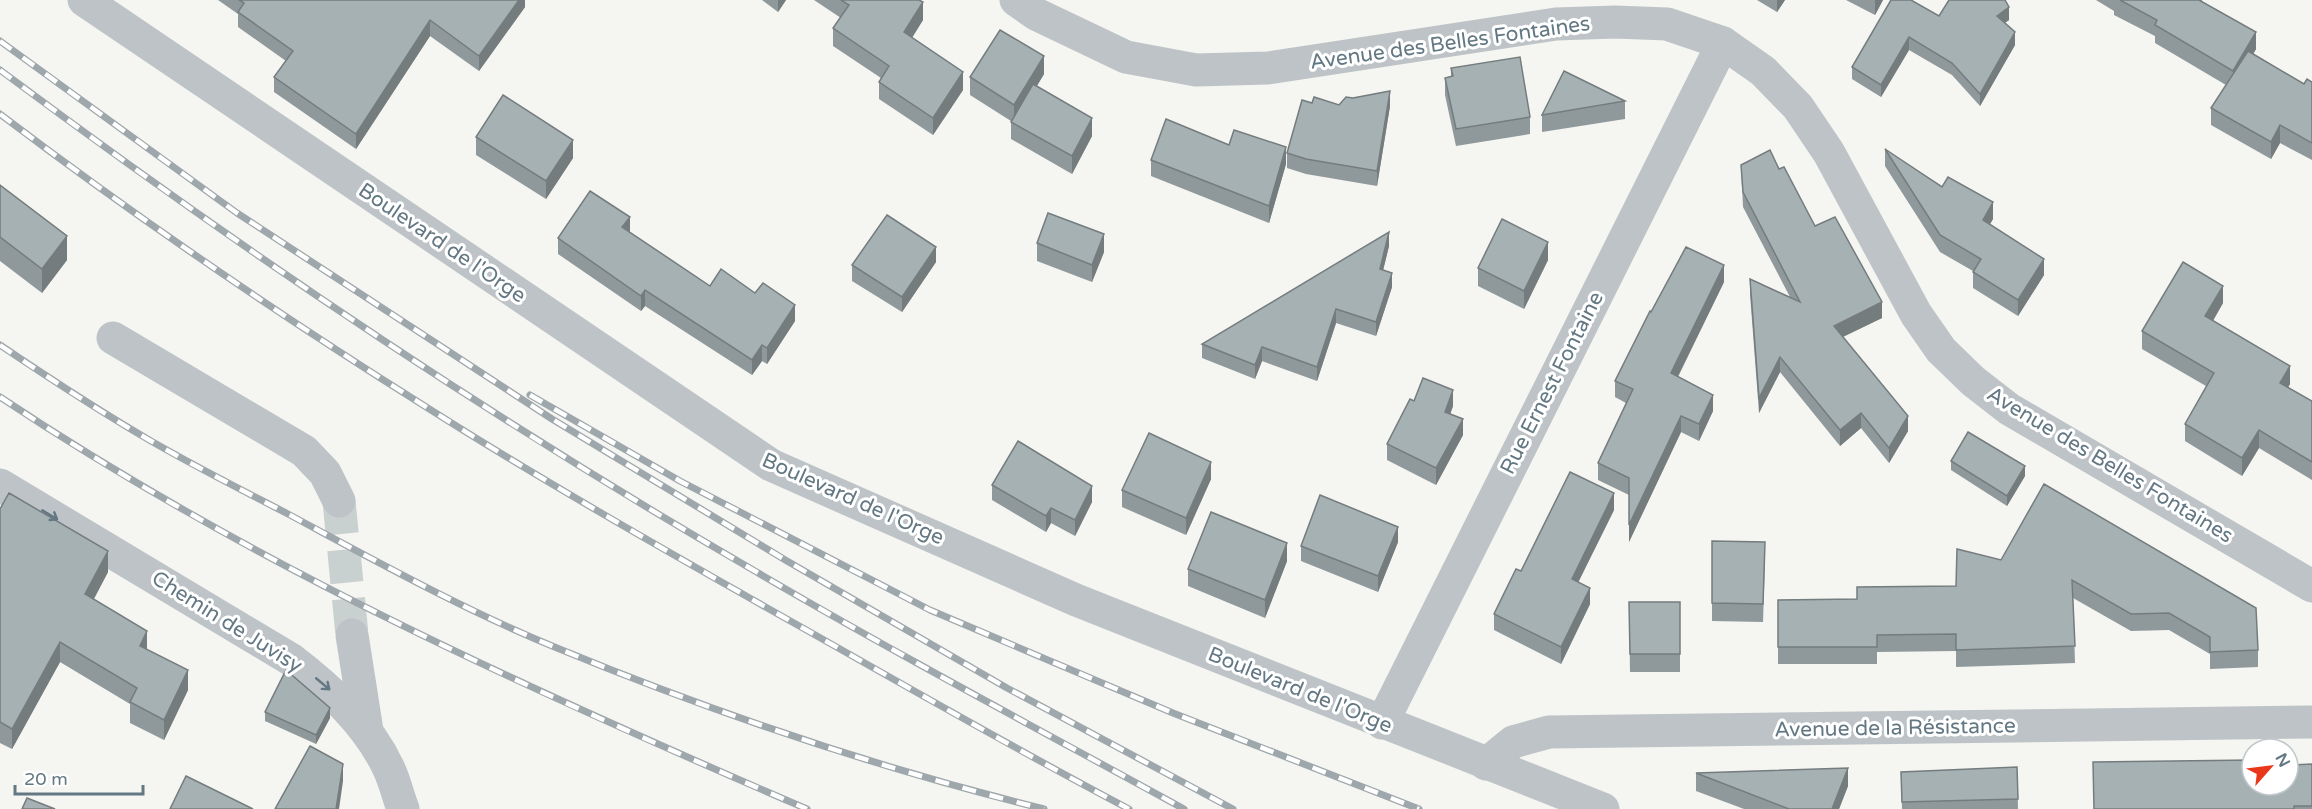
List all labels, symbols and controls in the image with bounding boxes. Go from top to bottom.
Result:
street label: Avenue des Belles Fontaines [1308,11,1592,75]
street label: Boulevard de l'Orge [354,178,531,308]
street label: Rue Ernest Fontaine [1495,287,1609,478]
street label: Avenue des Belles Fontaines [1982,382,2238,548]
street label: Boulevard de l'Orge [758,448,948,550]
one-way arrow [41,509,58,521]
street label: Chemin de Juvisy [147,566,307,678]
street label: Boulevard de l'Orge [1204,642,1396,738]
one-way arrow [315,677,330,691]
street label: Avenue de la Résistance [1774,713,2016,743]
north arrow [2240,737,2300,797]
text: N [2271,750,2294,771]
scale bar [15,758,142,796]
text: 20 m [24,768,68,790]

